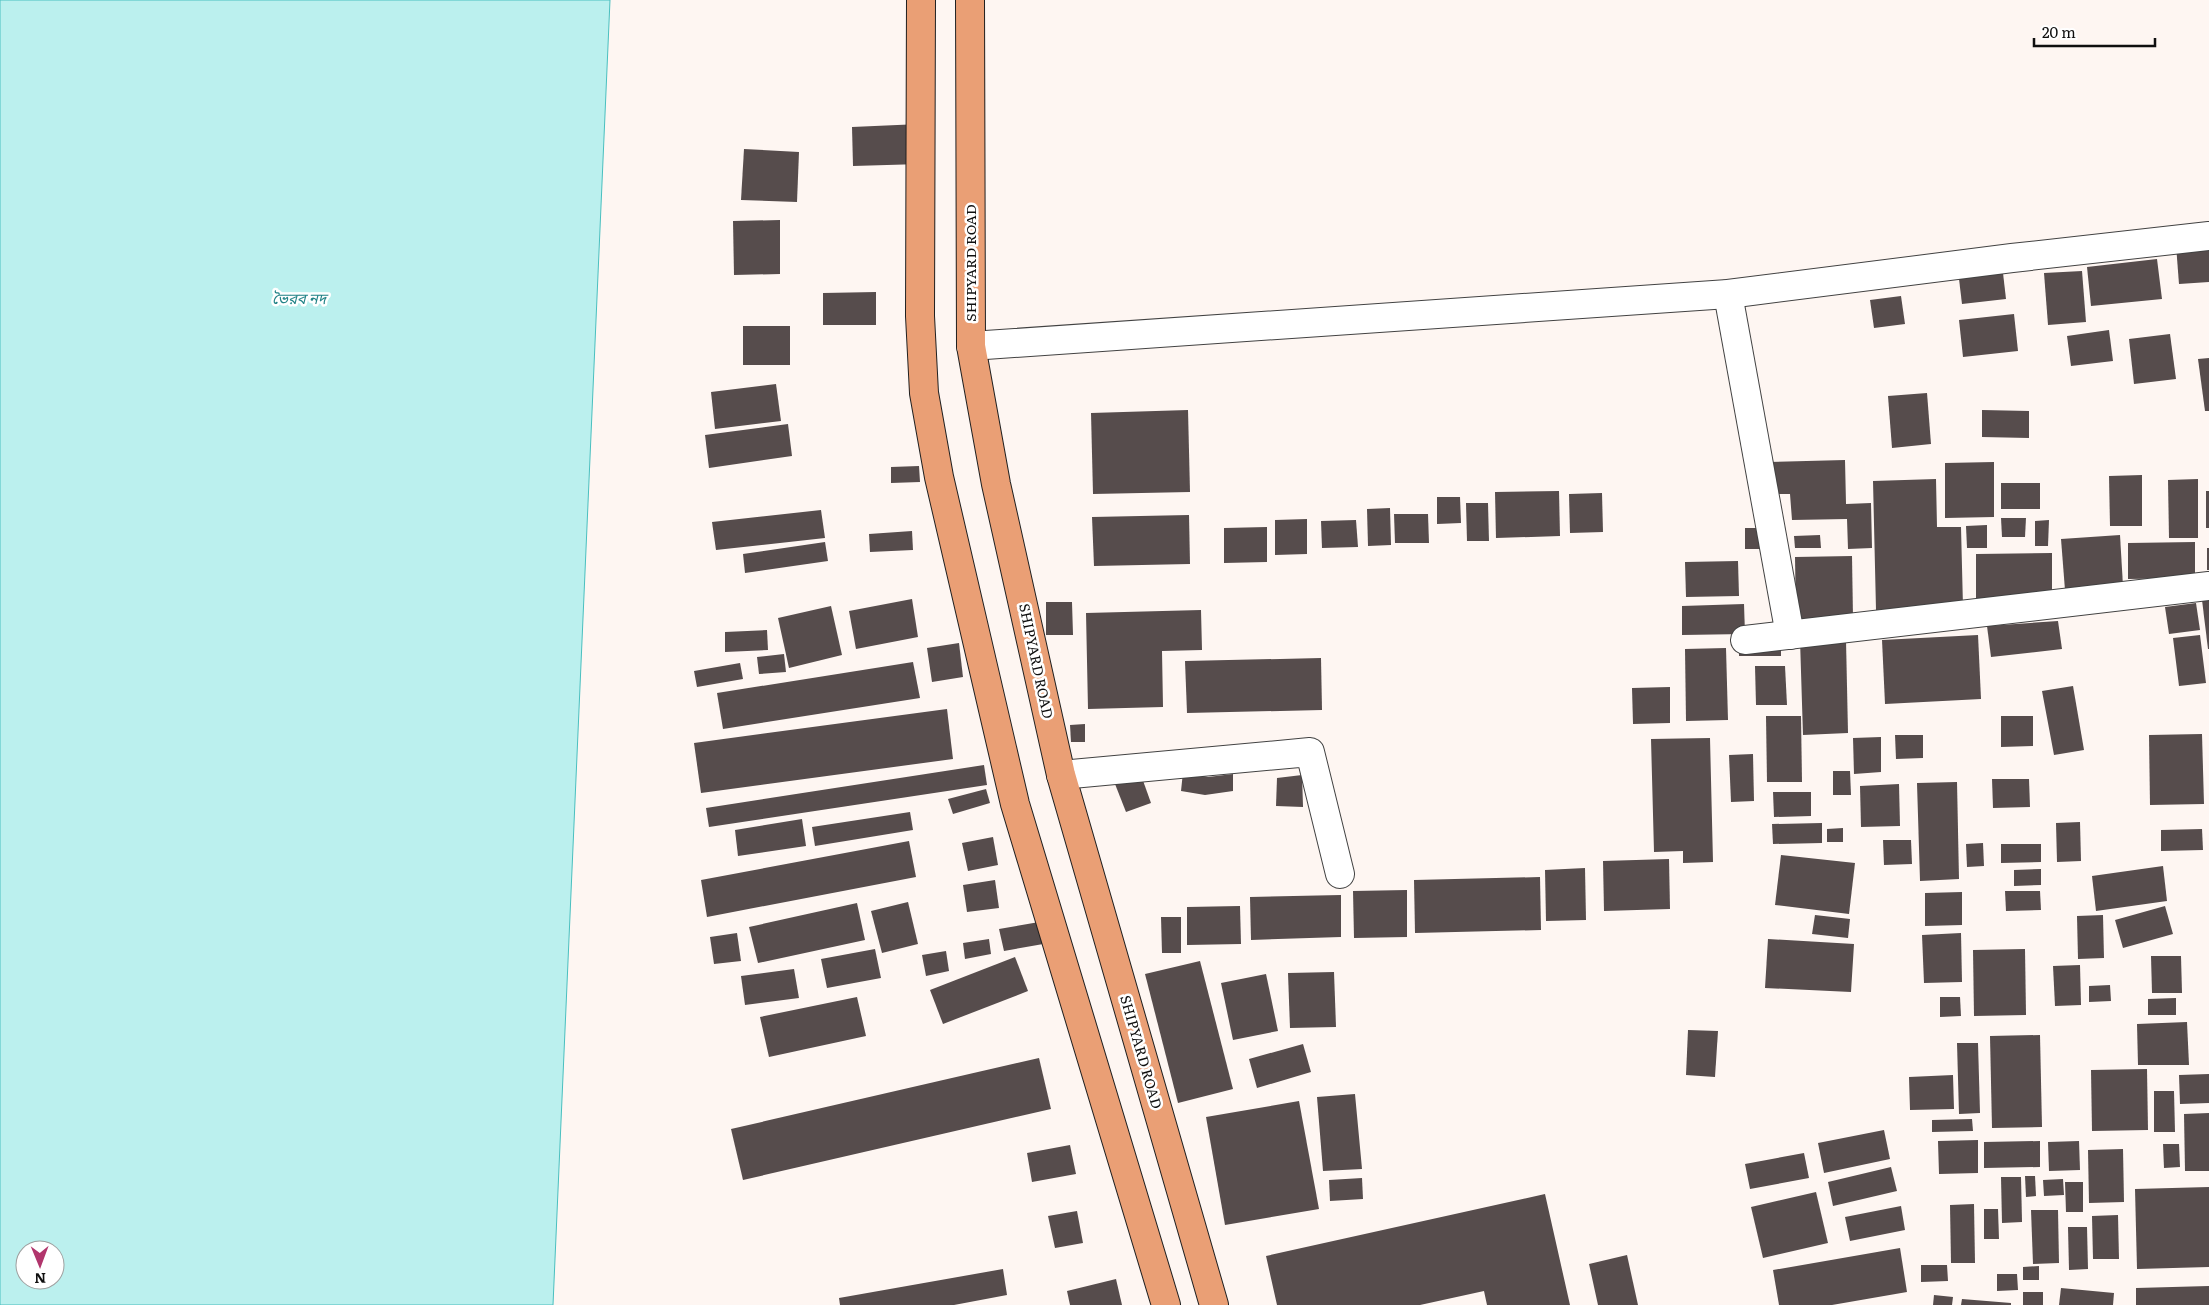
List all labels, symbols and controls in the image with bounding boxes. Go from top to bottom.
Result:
scale bar [2034,15,2155,47]
text: 20 m [2042,20,2076,43]
street label: SHIPYARD ROAD [960,204,980,322]
water label: ভৈরব নদ [272,286,329,309]
street label: SHIPYARD ROAD [1015,601,1059,720]
street label: SHIPYARD ROAD [1116,993,1168,1111]
north arrow [15,1240,65,1290]
text: N [34,1269,46,1289]

